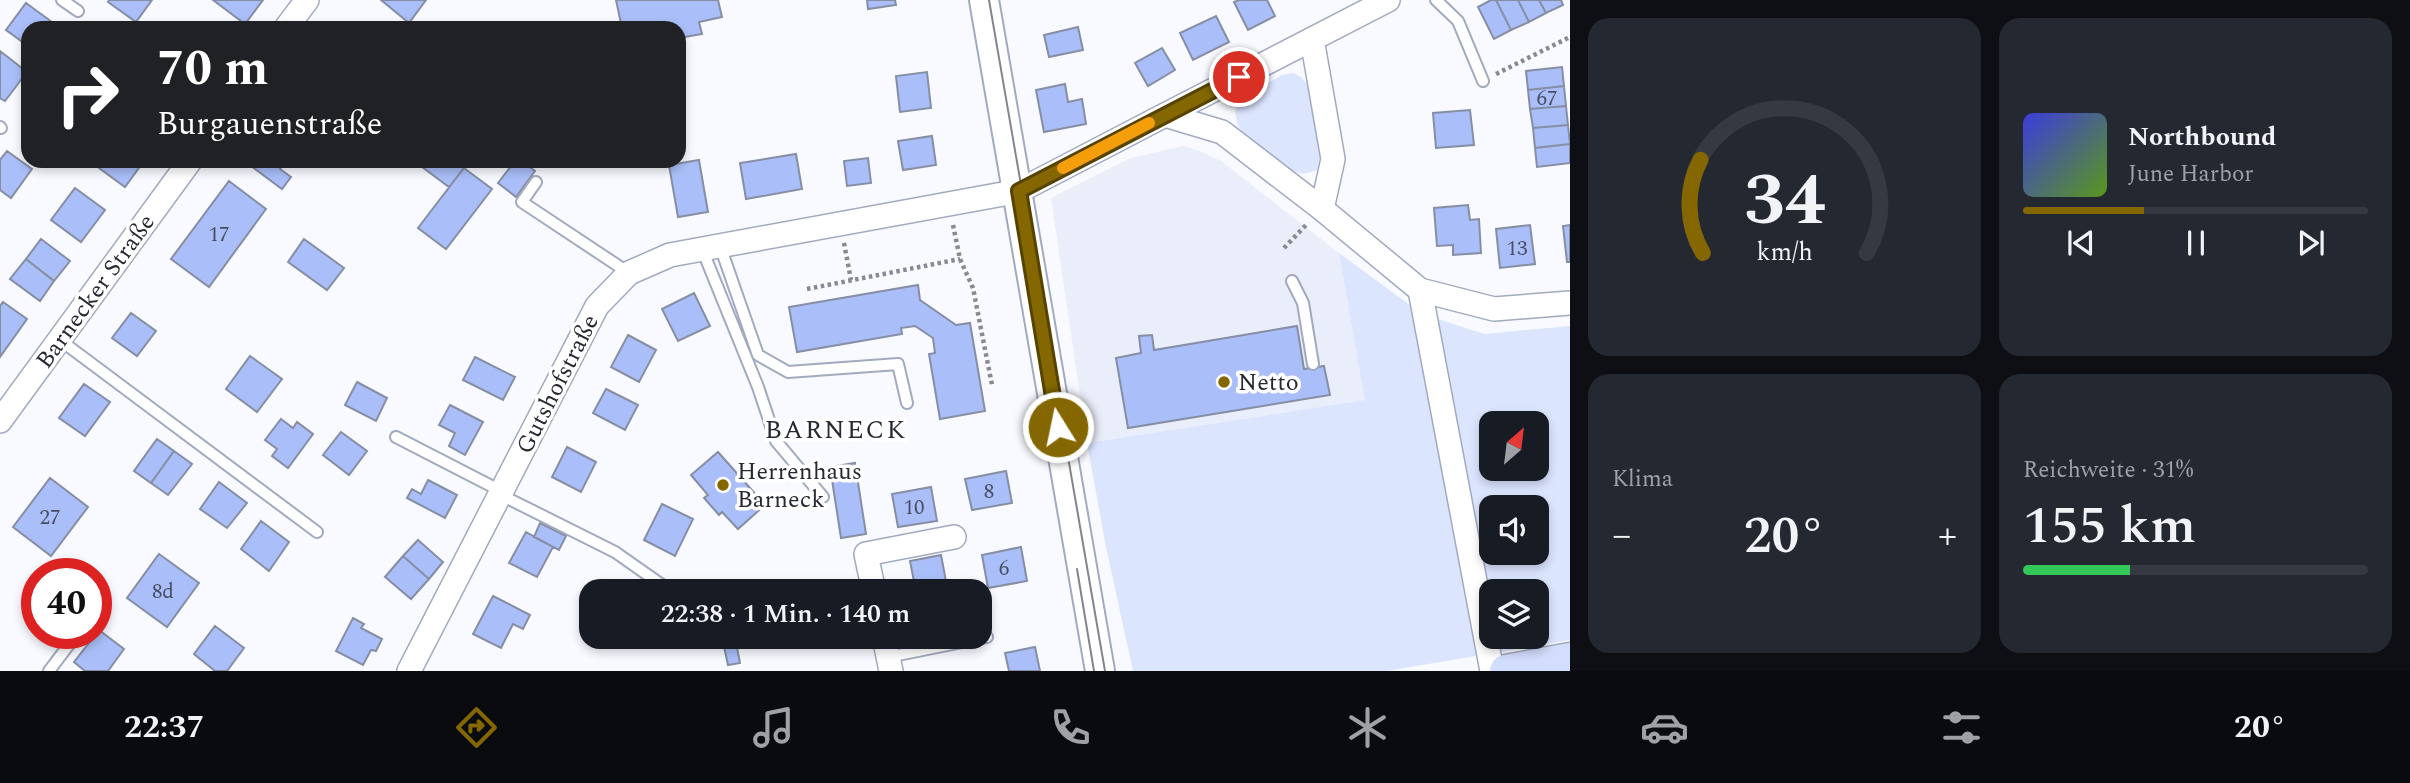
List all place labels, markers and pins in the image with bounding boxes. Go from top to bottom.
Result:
pin [1209,47,1269,107]
place label: Netto [1238,365,1299,401]
marker: Netto [1216,374,1232,390]
place label: Herrenhaus Barneck [737,454,862,518]
marker: Herrenhaus Barneck [715,477,731,493]

